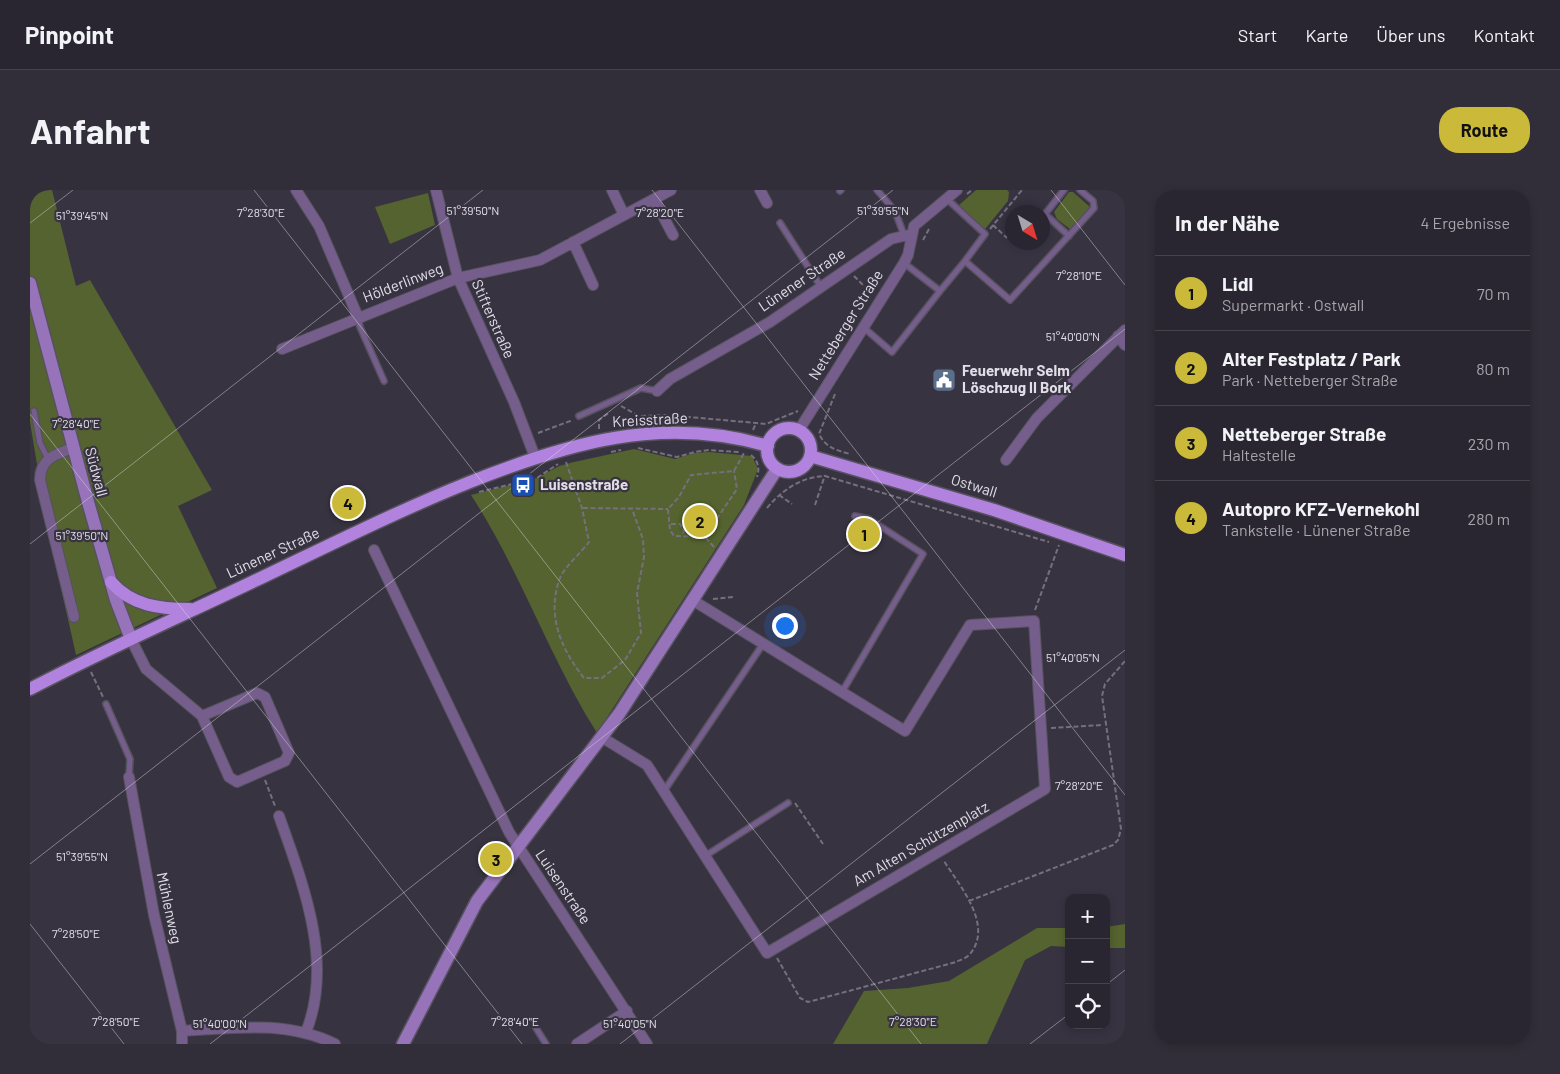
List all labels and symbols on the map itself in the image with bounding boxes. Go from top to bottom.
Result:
text: 51°39'50"N [447,203,499,217]
text: 51°39'55"N [857,203,909,217]
text: 7°28'30"E [237,205,285,219]
text: 7°28'20"E [636,205,684,219]
north arrow [1005,205,1050,250]
text: 51°39'45"N [56,208,108,222]
street label: Lünener Straße [755,244,848,315]
street label: Hölderlinweg [360,258,445,306]
street label: Netteberger Straße [804,266,886,383]
text: 7°28'10"E [1056,268,1102,282]
street label: Stifterstraße [469,276,519,361]
text: 51°40'00"N [1046,329,1100,343]
place label: Feuerwehr Selm Löschzug II Bork [962,361,1071,396]
public building icon: Feuerwehr Selm Löschzug II Bork [931,367,957,393]
street label: Kreisstraße [612,408,688,430]
text: 7°28'40"E [52,416,100,430]
street label: Südwall [82,445,112,498]
street label: Ostwall [949,470,1000,501]
bus stop icon: Luisenstraße [510,472,536,498]
place label: Luisenstraße [540,475,628,493]
pin: 4 [332,484,364,522]
pin: 2 [684,502,716,540]
pin: 1 [848,515,880,553]
street label: Lünener Straße [223,523,322,582]
text: 51°39'50"N [56,528,108,542]
your location [772,613,798,639]
text: 51°40'05"N [1046,650,1100,664]
text: 7°28'20"E [1055,778,1103,792]
street label: Am Alten Schützenplatz [849,797,992,889]
pin: 3 [480,840,512,878]
street label: Luisenstraße [532,846,595,927]
text: 51°39'55"N [56,849,108,863]
street label: Mühlenweg [154,870,186,945]
text: 7°28'50"E [52,926,100,940]
text: 7°28'50"E [92,1014,140,1028]
text: 7°28'40"E [491,1014,539,1028]
text: 7°28'30"E [889,1014,937,1028]
text: 51°40'00"N [193,1016,247,1030]
text: 51°40'05"N [603,1016,657,1030]

